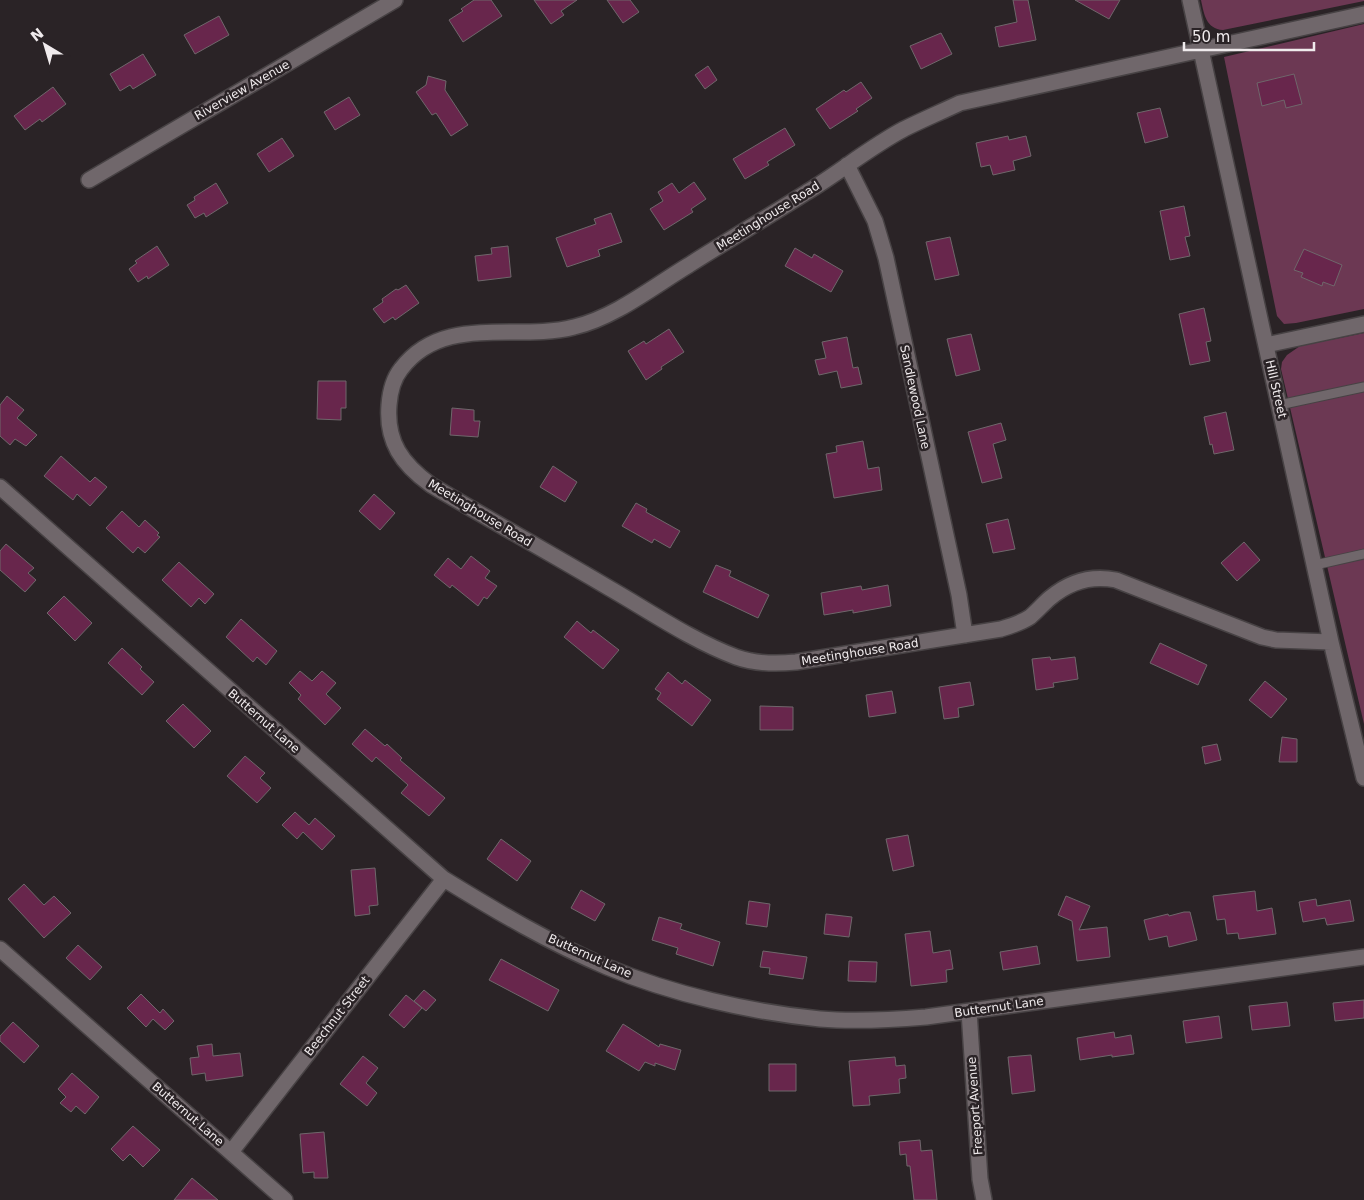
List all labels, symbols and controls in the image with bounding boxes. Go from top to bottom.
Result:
north arrow [20,20,70,70]
scale bar [1184,20,1314,52]
text: N [27,25,47,45]
text: 50 m [1192,28,1230,46]
street label: Riverview Avenue [192,57,292,123]
street label: Meetinghouse Road [714,179,822,253]
street label: Sandlewood Lane [897,344,933,450]
street label: Hill Street [1263,359,1290,420]
street label: Meetinghouse Road [426,476,534,550]
street label: Meetinghouse Road [800,636,920,668]
street label: Butternut Lane [225,686,303,756]
street label: Butternut Lane [546,931,634,981]
street label: Beechnut Street [301,973,373,1059]
street label: Butternut Lane [953,994,1045,1020]
street label: Freeport Avenue [965,1056,985,1156]
street label: Butternut Lane [149,1079,227,1149]

